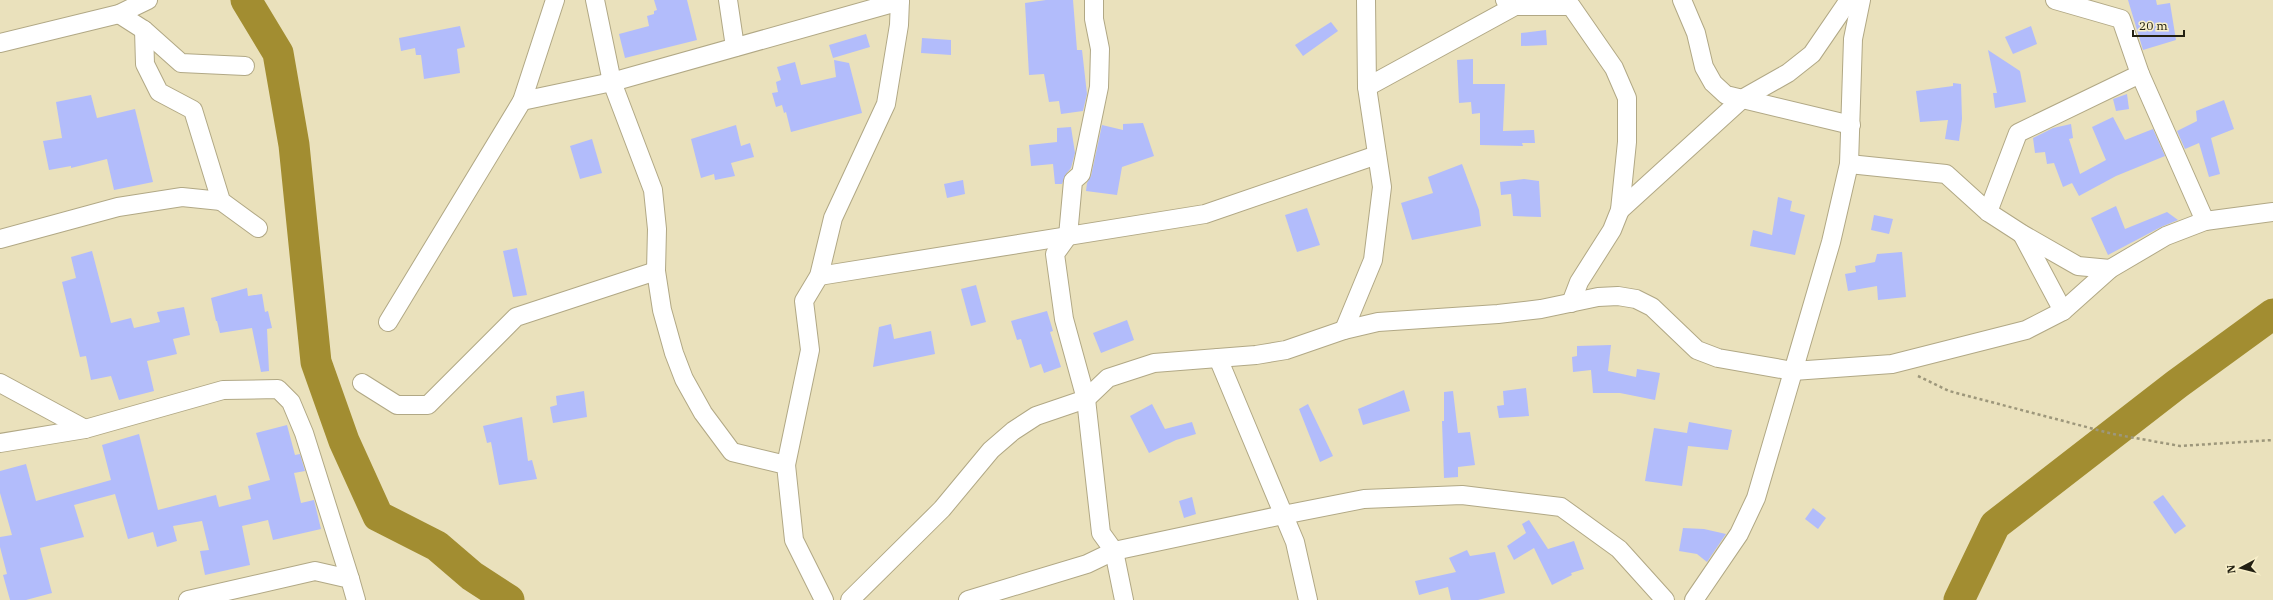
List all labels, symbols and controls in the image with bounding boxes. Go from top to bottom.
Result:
scale bar [2133,12,2184,38]
text: 20 m [2139,18,2168,33]
north arrow [2221,548,2261,588]
text: N [2224,564,2239,574]

